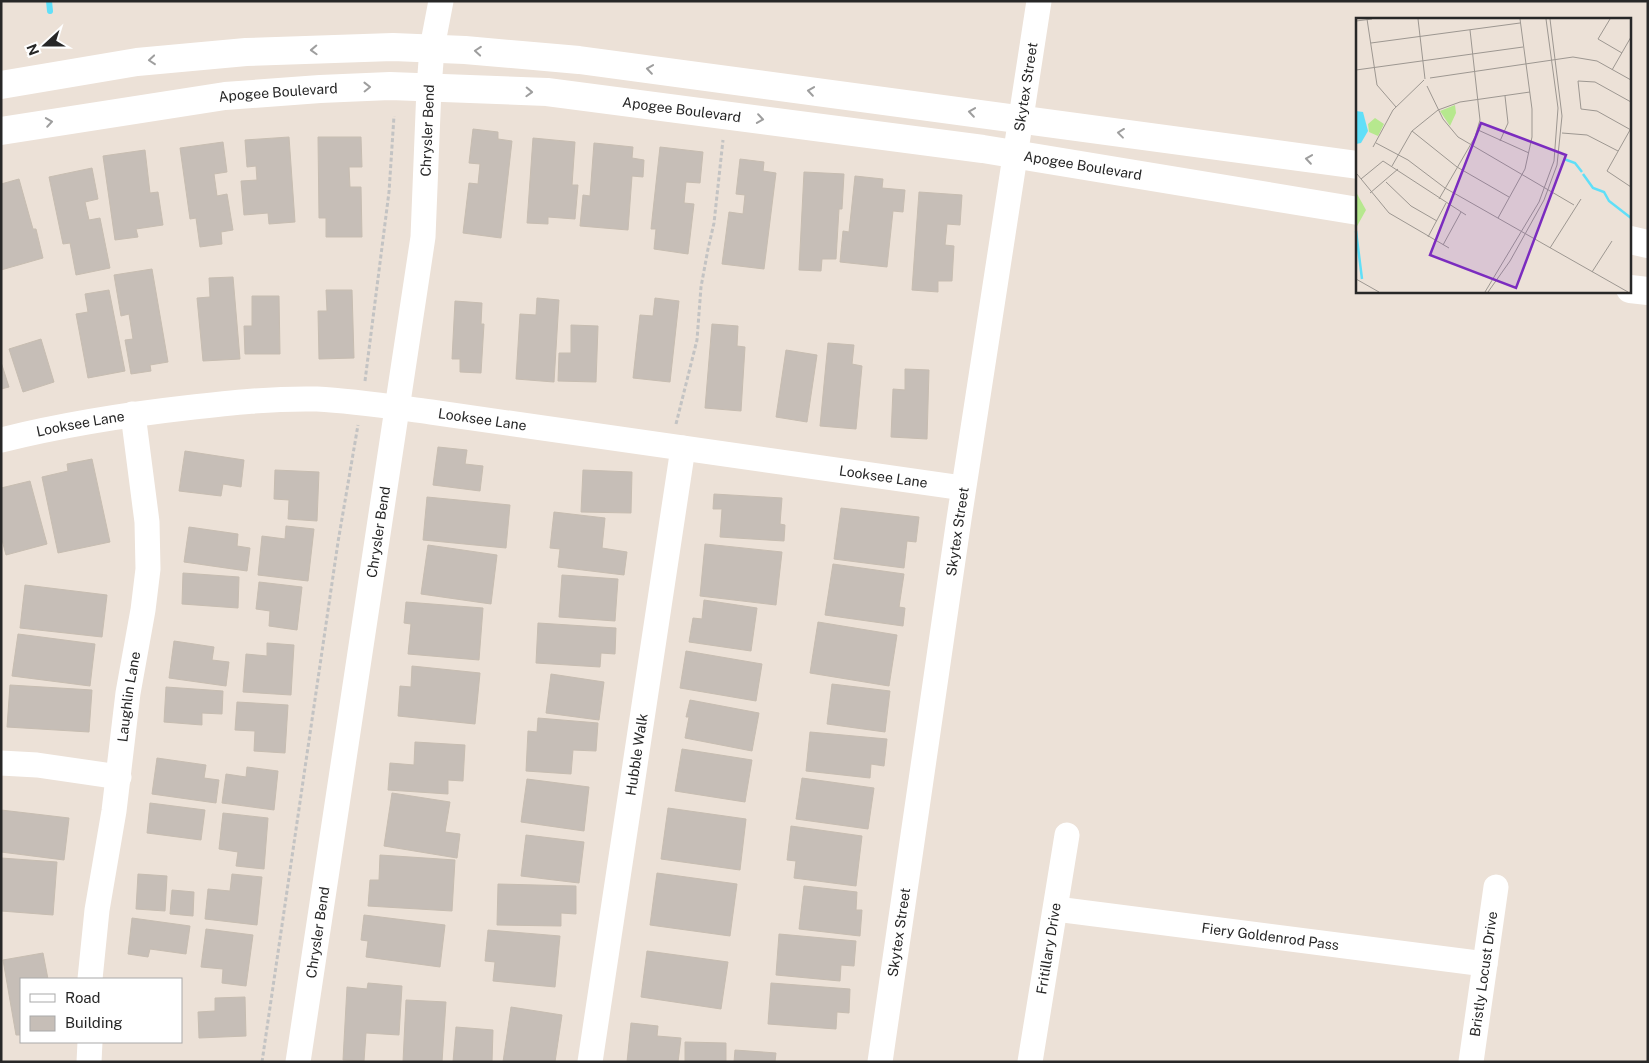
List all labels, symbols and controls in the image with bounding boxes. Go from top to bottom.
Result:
inset map [1356,18,1632,292]
north arrow [20,20,70,70]
street label: Skytex Street [1011,41,1041,133]
text: N [23,42,42,58]
one-way arrow [310,44,318,55]
one-way arrow [474,46,482,57]
one-way arrow [147,55,155,66]
one-way arrow [646,64,654,75]
street label: Apogee Boulevard [217,80,338,105]
one-way arrow [364,82,371,92]
street label: Chrysler Bend [417,84,437,177]
one-way arrow [807,86,815,97]
one-way arrow [526,87,534,97]
street label: Apogee Boulevard [621,94,742,125]
one-way arrow [968,108,977,118]
one-way arrow [756,113,764,124]
one-way arrow [45,118,54,128]
one-way arrow [1117,128,1125,139]
street label: Apogee Boulevard [1023,148,1143,183]
one-way arrow [1305,154,1314,164]
street label: Looksee Lane [437,405,528,434]
street label: Looksee Lane [35,408,126,440]
street label: Looksee Lane [838,462,929,491]
street label: Chrysler Bend [363,485,393,579]
street label: Skytex Street [943,486,972,577]
street label: Laughlin Lane [114,650,143,743]
street label: Hubble Walk [622,712,651,797]
street label: Chrysler Bend [303,886,332,979]
street label: Skytex Street [884,887,913,978]
street label: Fritillary Drive [1033,902,1064,995]
street label: Bristly Locust Drive [1467,910,1500,1038]
street label: Fiery Goldenrod Pass [1201,920,1340,953]
legend [20,978,182,1043]
text: Road [65,989,101,1006]
text: Building [65,1014,123,1031]

